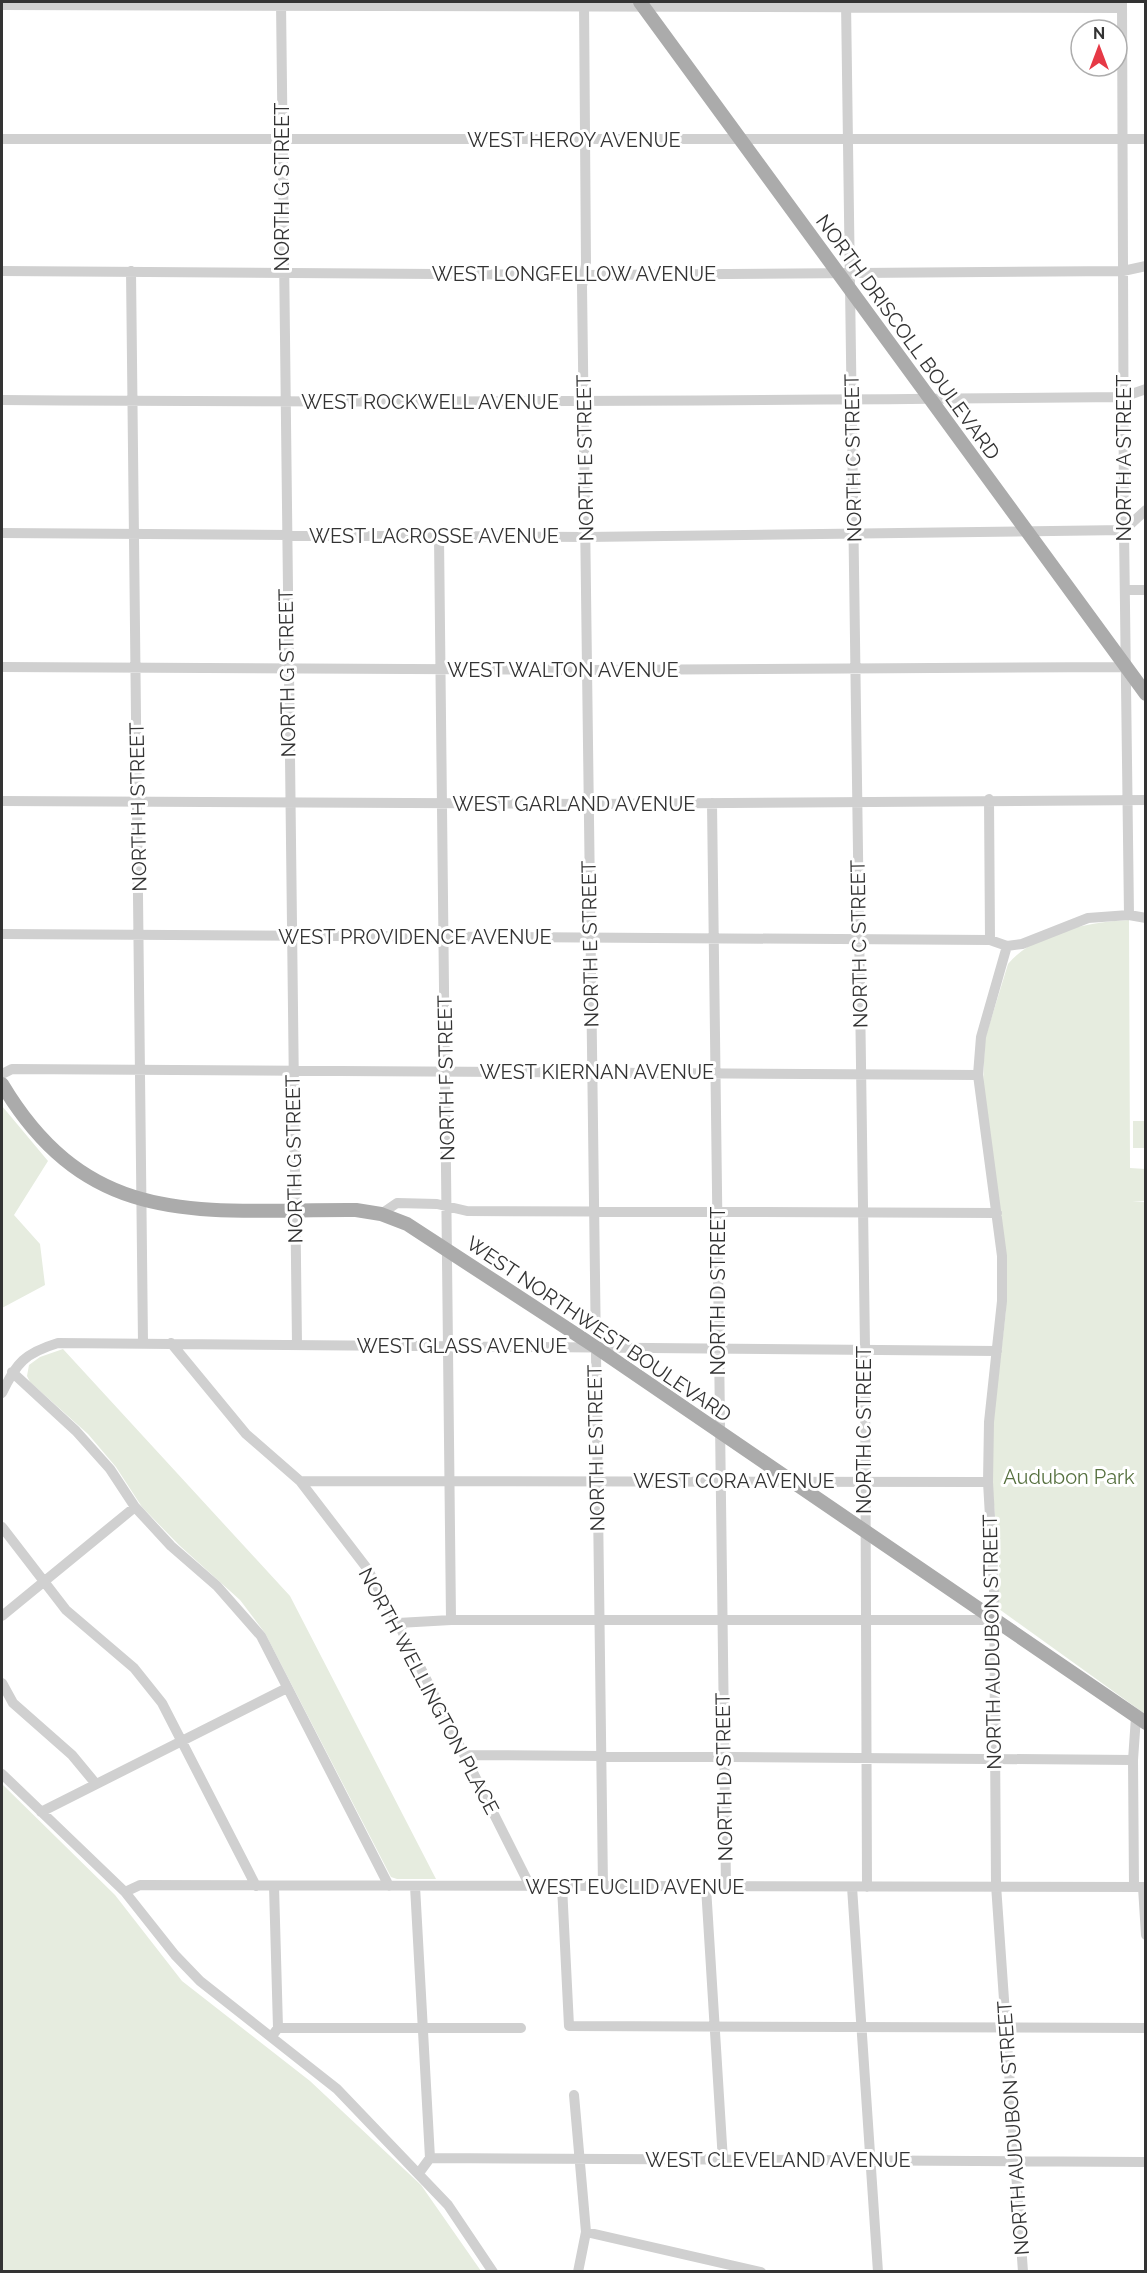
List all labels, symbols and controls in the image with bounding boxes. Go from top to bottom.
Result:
north arrow [1069,18,1129,78]
text: N [1093,24,1105,43]
street label: NORTH G STREET [270,103,294,271]
street label: WEST HEROY AVENUE [467,128,681,152]
street label: NORTH DRISCOLL BOULEVARD [811,210,1005,464]
street label: WEST LONGFELLOW AVENUE [432,262,716,286]
street label: NORTH E STREET [572,374,598,542]
street label: NORTH C STREET [840,374,866,542]
street label: NORTH A STREET [1112,375,1136,541]
street label: WEST ROCKWELL AVENUE [301,390,559,414]
street label: WEST LACROSSE AVENUE [309,524,559,548]
street label: NORTH G STREET [274,588,300,758]
street label: WEST WALTON AVENUE [447,658,679,682]
street label: NORTH H STREET [125,722,151,892]
street label: WEST GARLAND AVENUE [453,792,695,816]
street label: NORTH E STREET [577,860,603,1028]
street label: NORTH C STREET [846,860,872,1028]
street label: WEST PROVIDENCE AVENUE [278,925,552,949]
street label: NORTH F STREET [433,995,459,1161]
street label: WEST KIERNAN AVENUE [480,1060,714,1084]
street label: NORTH G STREET [281,1074,307,1244]
street label: NORTH D STREET [706,1207,730,1375]
street label: WEST NORTHWEST BOULEVARD [462,1231,736,1427]
street label: WEST GLASS AVENUE [357,1334,567,1358]
street label: NORTH C STREET [852,1346,876,1514]
street label: NORTH E STREET [583,1364,609,1532]
park label: Audubon Park [1003,1465,1135,1489]
street label: WEST CORA AVENUE [633,1469,835,1493]
street label: NORTH AUDUBON STREET [978,1514,1006,1770]
street label: NORTH WELLINGTON PLACE [354,1564,504,1818]
street label: NORTH D STREET [711,1692,737,1862]
street label: WEST EUCLID AVENUE [525,1875,745,1899]
street label: NORTH AUDUBON STREET [992,2000,1034,2256]
street label: WEST CLEVELAND AVENUE [645,2148,911,2172]

